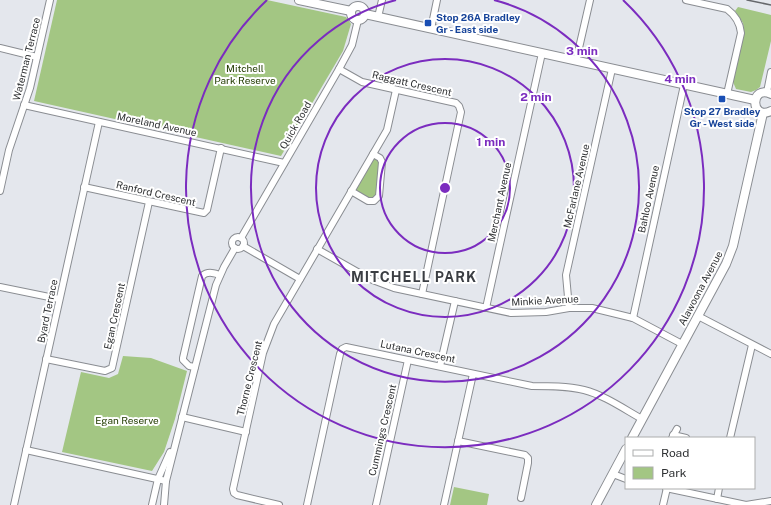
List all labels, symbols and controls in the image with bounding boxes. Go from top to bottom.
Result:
place label: Stop 26A Bradley Gr - East side [436,11,521,35]
street label: Waterman Terrace [10,16,42,102]
marker: Stop 26A Bradley Gr - East side [423,18,433,28]
text: 3 min [566,44,598,58]
park label: Mitchell Park Reserve [214,62,276,86]
street label: Raggatt Crescent [371,68,453,98]
text: 4 min [664,72,696,86]
text: 2 min [520,90,552,104]
marker: Stop 27 Bradley Gr - West side [717,94,727,104]
street label: Quick Road [277,99,313,151]
place label: Stop 27 Bradley Gr - West side [684,105,761,129]
street label: Moreland Avenue [116,110,198,138]
text: 1 min [477,135,505,149]
street label: McFarlane Avenue [560,142,592,229]
street label: Merchant Avenue [485,161,513,243]
street label: Bahloo Avenue [635,164,661,234]
street label: Ranford Crescent [115,178,197,208]
centre of rings [438,181,452,195]
street label: Alawoona Avenue [675,248,725,327]
district label: MITCHELL PARK [351,269,477,285]
street label: Byard Terrace [34,278,60,344]
street label: Egan Crescent [101,281,127,350]
street label: Minkie Avenue [511,292,579,308]
street label: Lutana Crescent [379,337,457,365]
street label: Thorne Crescent [234,339,264,417]
street label: Cummings Crescent [366,383,398,477]
park label: Egan Reserve [95,414,159,426]
legend [625,437,755,489]
text: Road [661,446,689,460]
text: Park [661,466,687,480]

